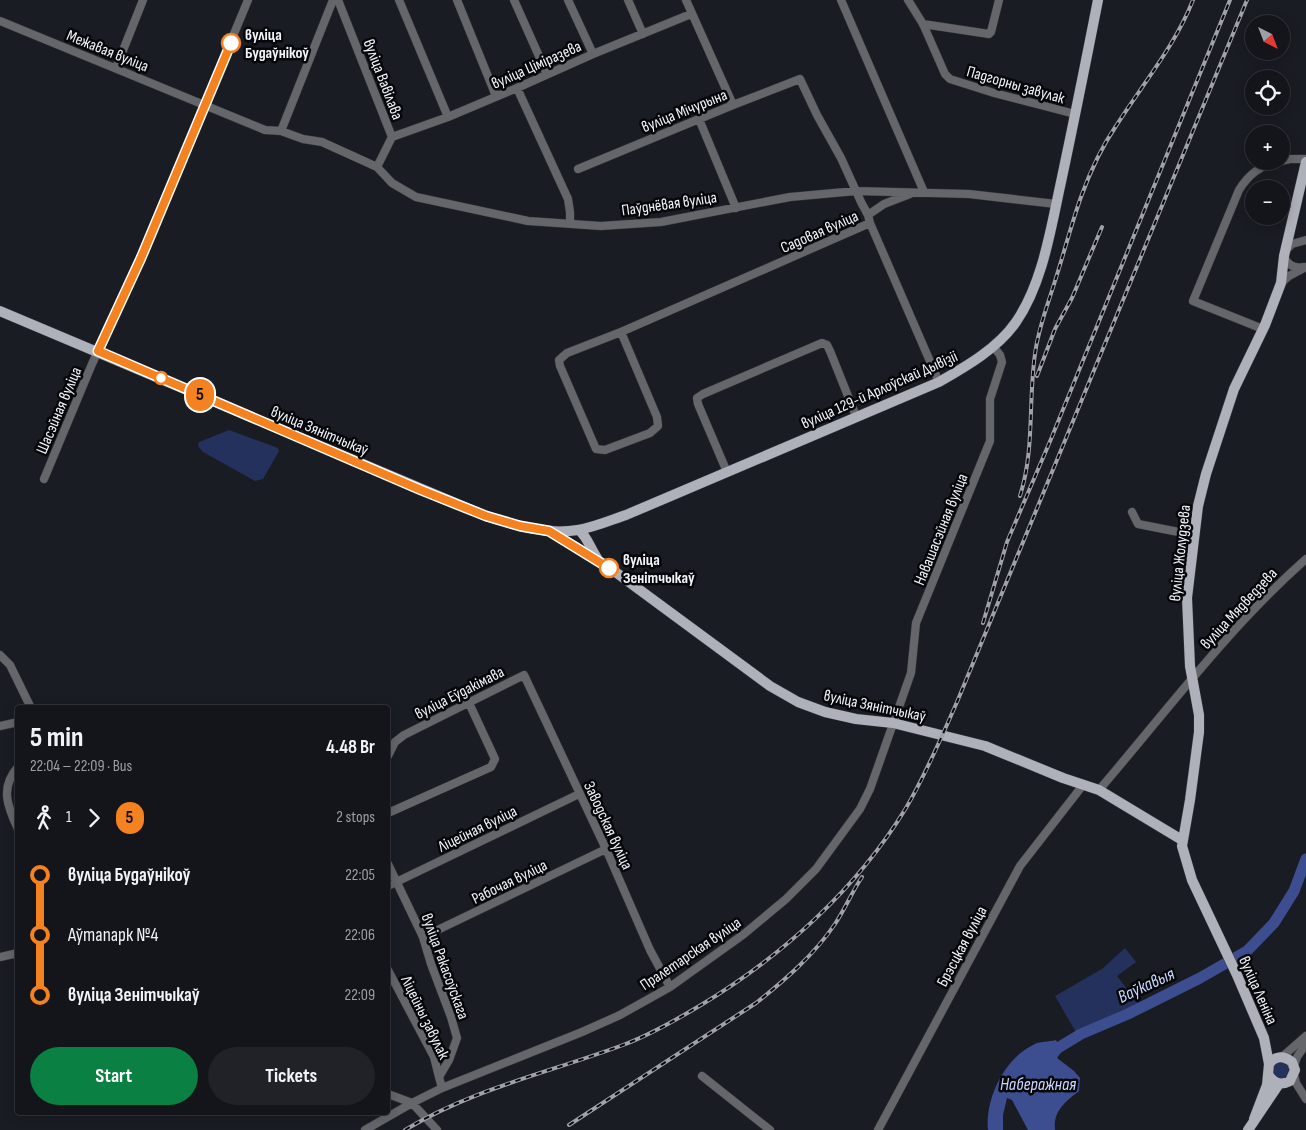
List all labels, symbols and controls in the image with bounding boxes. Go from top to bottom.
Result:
north arrow [1245,15,1290,60]
map controls [1245,15,1290,225]
street label: Межавая вуліца [64,26,151,76]
place label: вуліца Будаўнікоў [245,26,309,63]
marker: вуліца Будаўнікоў [221,33,241,53]
street label: вуліца Вавілава [359,37,407,122]
street label: вуліца Ціміразева [489,37,585,94]
street label: Падгорны завулак [964,62,1068,109]
button: locate [1245,70,1290,115]
street label: вуліца Мічурына [639,86,730,137]
button: + [1245,125,1290,170]
button: − [1245,180,1290,225]
street label: Паўднёвая вуліца [620,188,718,221]
street label: Садовая вуліца [778,207,861,258]
street label: вуліца 129-й Арлоўскай Дывізіі [798,347,961,433]
street label: Шасэйная вуліца [33,364,86,457]
unlabelled marker [154,371,168,385]
line badge: 5 [184,379,216,411]
text: 5 [196,384,204,405]
street label: вуліца Зянітчыкаў [268,402,371,460]
street label: Навашасэйная вуліца [910,471,972,588]
street label: вуліца Жолудзева [1166,504,1195,602]
place label: вуліца Зенітчыкаў [623,551,695,588]
marker: вуліца Зенітчыкаў [599,558,619,578]
street label: вуліца Мядведзева [1197,565,1281,654]
street label: вуліца Еўдакімава [412,663,508,724]
street label: вуліца Зянітчыкаў [822,686,927,727]
text: 5 min [30,721,83,754]
text: 4.48 Br [326,736,375,759]
text: 22:04 – 22:09 · Bus [30,757,132,776]
street label: Заводская вуліца [579,779,636,873]
street label: Ліцейная вуліца [434,802,520,857]
icon: walk [30,804,58,832]
icon: forward [80,804,108,832]
text: 5 [126,807,134,828]
text: 1 [66,808,72,827]
text: 2 stops [336,808,375,827]
street label: Рабочая вуліца [469,856,551,909]
text: вуліца Будаўнікоў [68,864,191,887]
text: 22:05 [345,866,375,885]
street label: Брэсцкая вуліца [933,903,991,990]
street label: вуліца Ракасоўскага [417,911,473,1022]
street label: Пралетарская вуліца [637,913,745,995]
text: Аўтапарк №4 [68,924,158,947]
text: 22:06 [345,926,375,945]
street label: вуліца Леніна [1234,954,1281,1028]
water label: Ваўкавыя [1115,963,1178,1008]
street label: Ліцейны завулак [396,972,453,1063]
text: вуліца Зенітчыкаў [68,984,200,1007]
text: 22:09 [345,986,375,1005]
button: Start [30,1047,198,1105]
button: Tickets [208,1047,375,1105]
water label: Наберажная [1000,1074,1076,1095]

